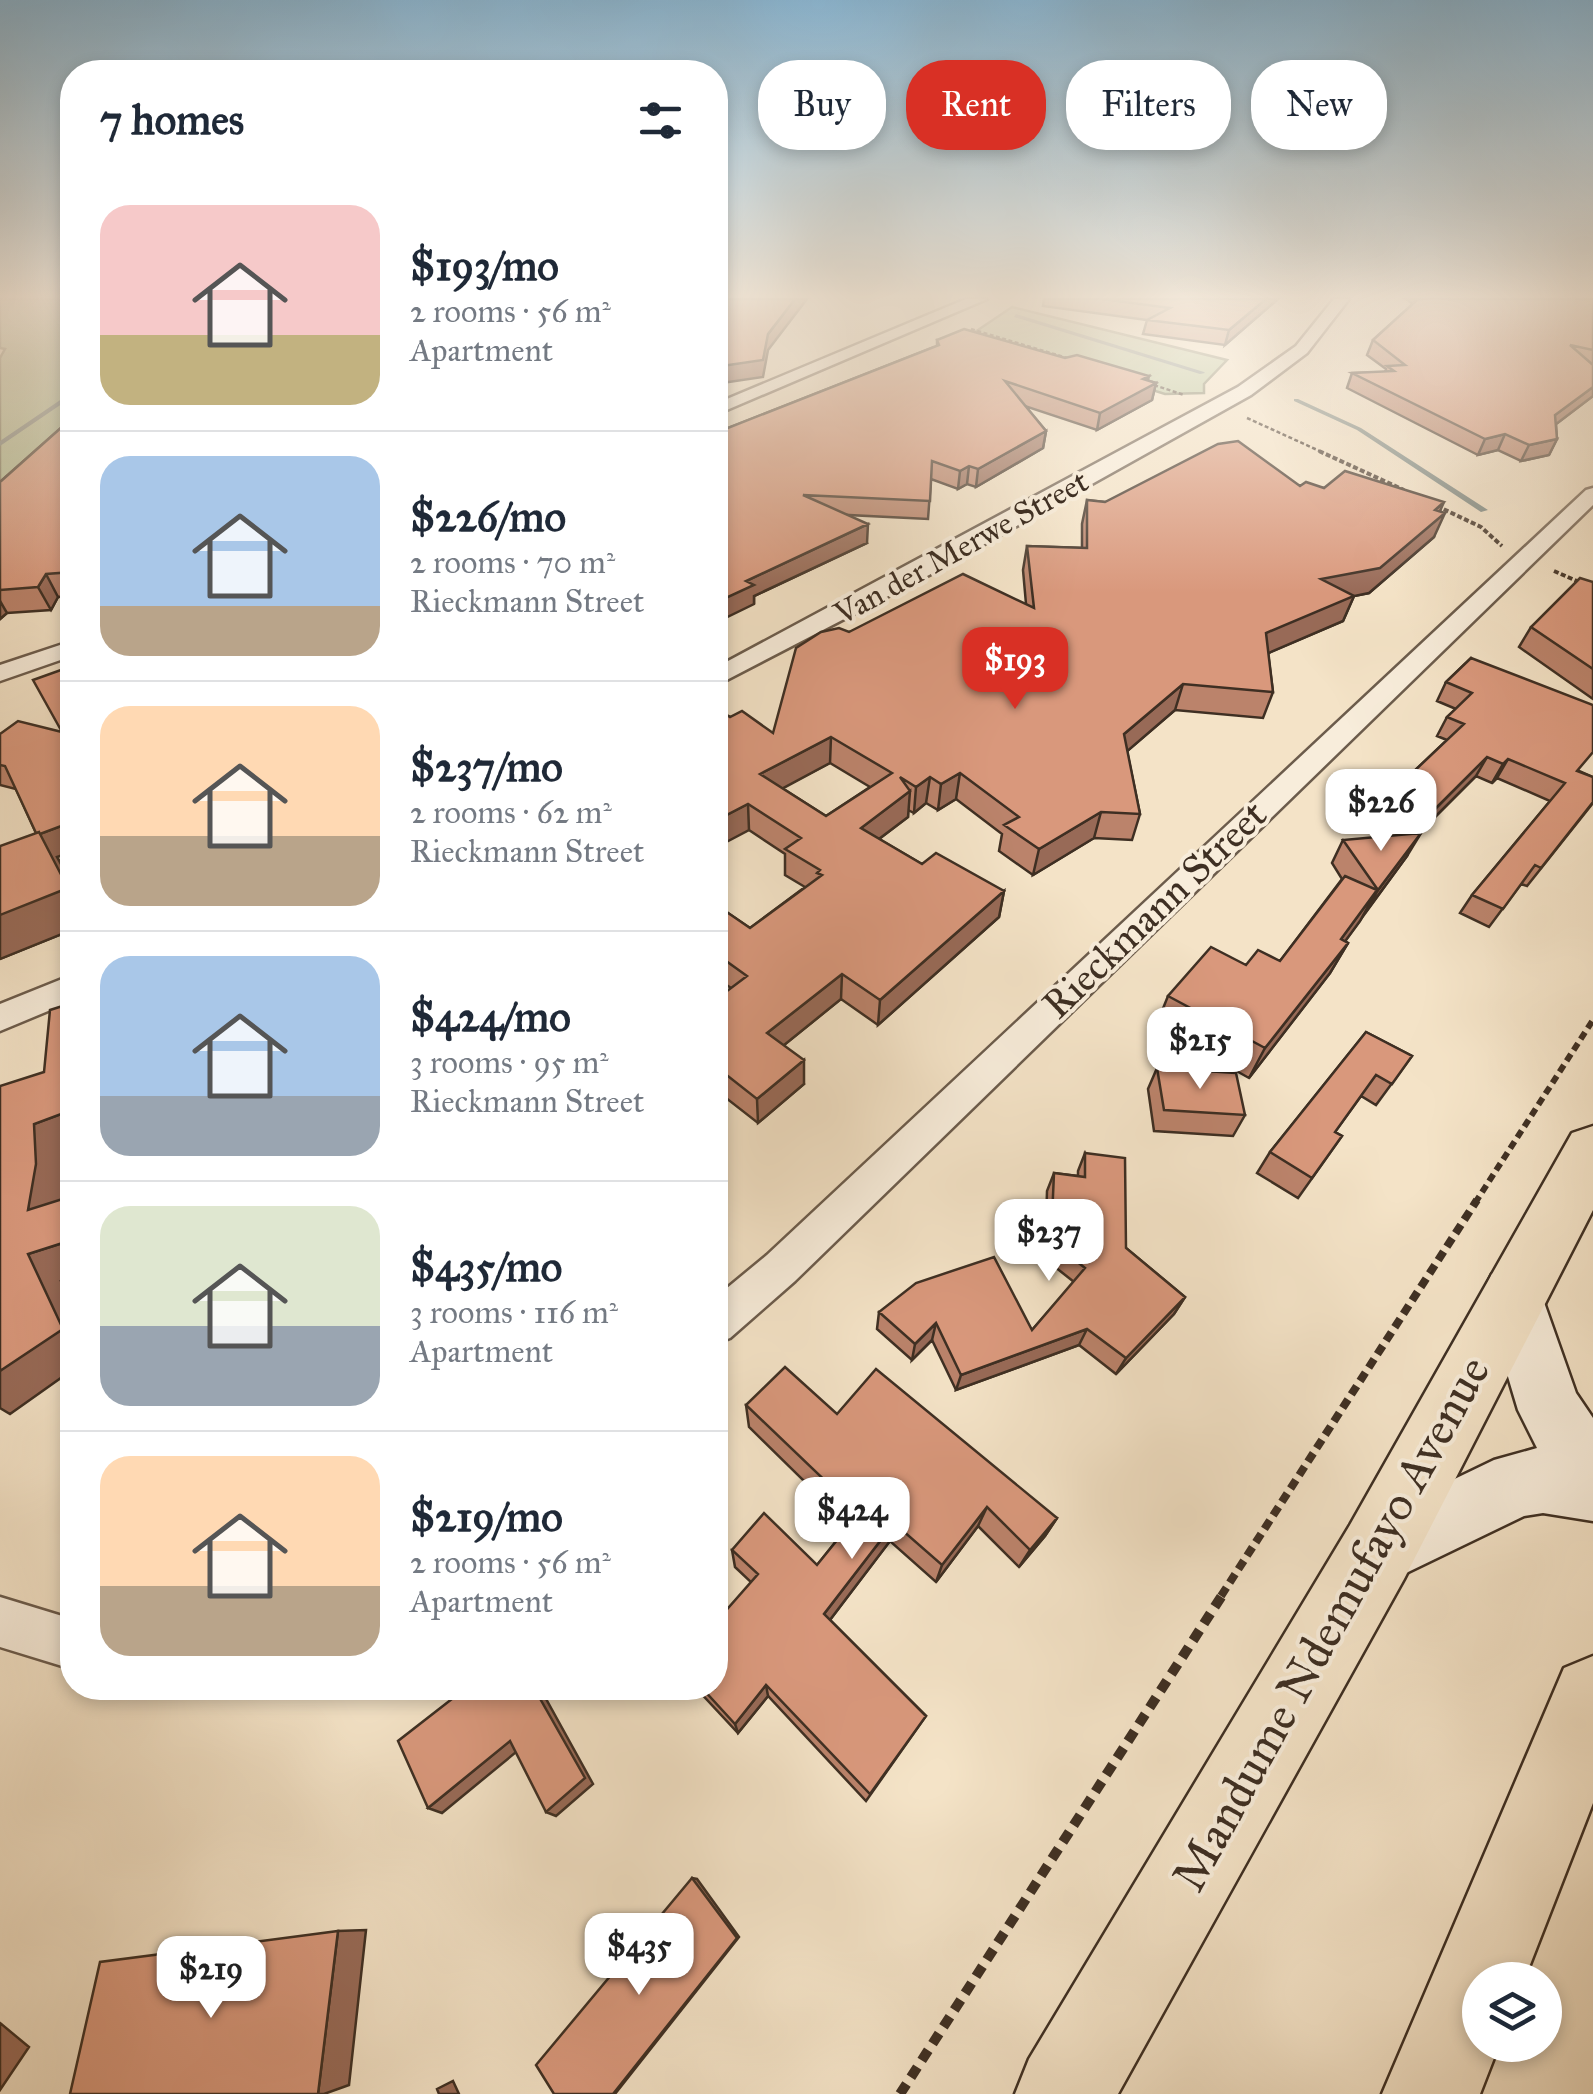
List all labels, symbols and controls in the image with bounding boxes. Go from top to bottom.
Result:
chip: Buy [758,60,886,150]
chip: Rent [906,60,1046,150]
chip: Filters [1066,60,1231,150]
chip: New [1251,60,1387,150]
icon: filters [633,93,688,148]
text: 7 homes [100,94,244,146]
text: $193/mo [410,240,559,292]
icon: home [180,245,300,365]
text: 2 rooms · 56 m² [410,292,611,331]
text: Apartment [410,331,553,370]
street label: Van der Merwe Street [827,461,1095,634]
text: $226/mo [410,491,566,543]
icon: home [180,496,300,616]
text: 2 rooms · 70 m² [410,543,615,582]
text: Rieckmann Street [410,582,644,621]
pin: $193 [956,627,1074,712]
text: $193 [984,640,1046,679]
text: $237/mo [410,741,563,793]
icon: home [180,746,300,866]
pin: $226 [1322,769,1440,854]
text: $226 [1347,782,1415,821]
street label: Rieckmann Street [1032,790,1277,1029]
text: 2 rooms · 62 m² [410,793,612,832]
text: Rieckmann Street [410,832,644,871]
text: $424/mo [410,991,571,1043]
icon: home [180,996,300,1116]
pin: $215 [1141,1007,1259,1092]
text: $215 [1169,1020,1231,1059]
text: 3 rooms · 95 m² [410,1043,609,1082]
text: Rieckmann Street [410,1082,644,1121]
pin: $237 [990,1199,1108,1284]
text: $237 [1017,1212,1081,1251]
text: $435/mo [410,1241,562,1293]
icon: home [180,1246,300,1366]
text: 3 rooms · 116 m² [410,1293,618,1332]
text: Apartment [410,1332,553,1371]
street label: Mandume Ndemufayo Avenue [1159,1345,1502,1901]
pin: $424 [793,1477,911,1562]
text: $424 [817,1490,887,1529]
text: $219/mo [410,1491,563,1543]
icon: home [180,1496,300,1616]
text: 2 rooms · 56 m² [410,1543,611,1582]
text: Apartment [410,1582,553,1621]
pin: $435 [580,1913,698,1998]
text: $435 [607,1926,671,1965]
pin: $219 [152,1936,270,2021]
text: $219 [179,1949,243,1988]
map controls [1462,1962,1562,2062]
button: layers [1462,1962,1562,2062]

